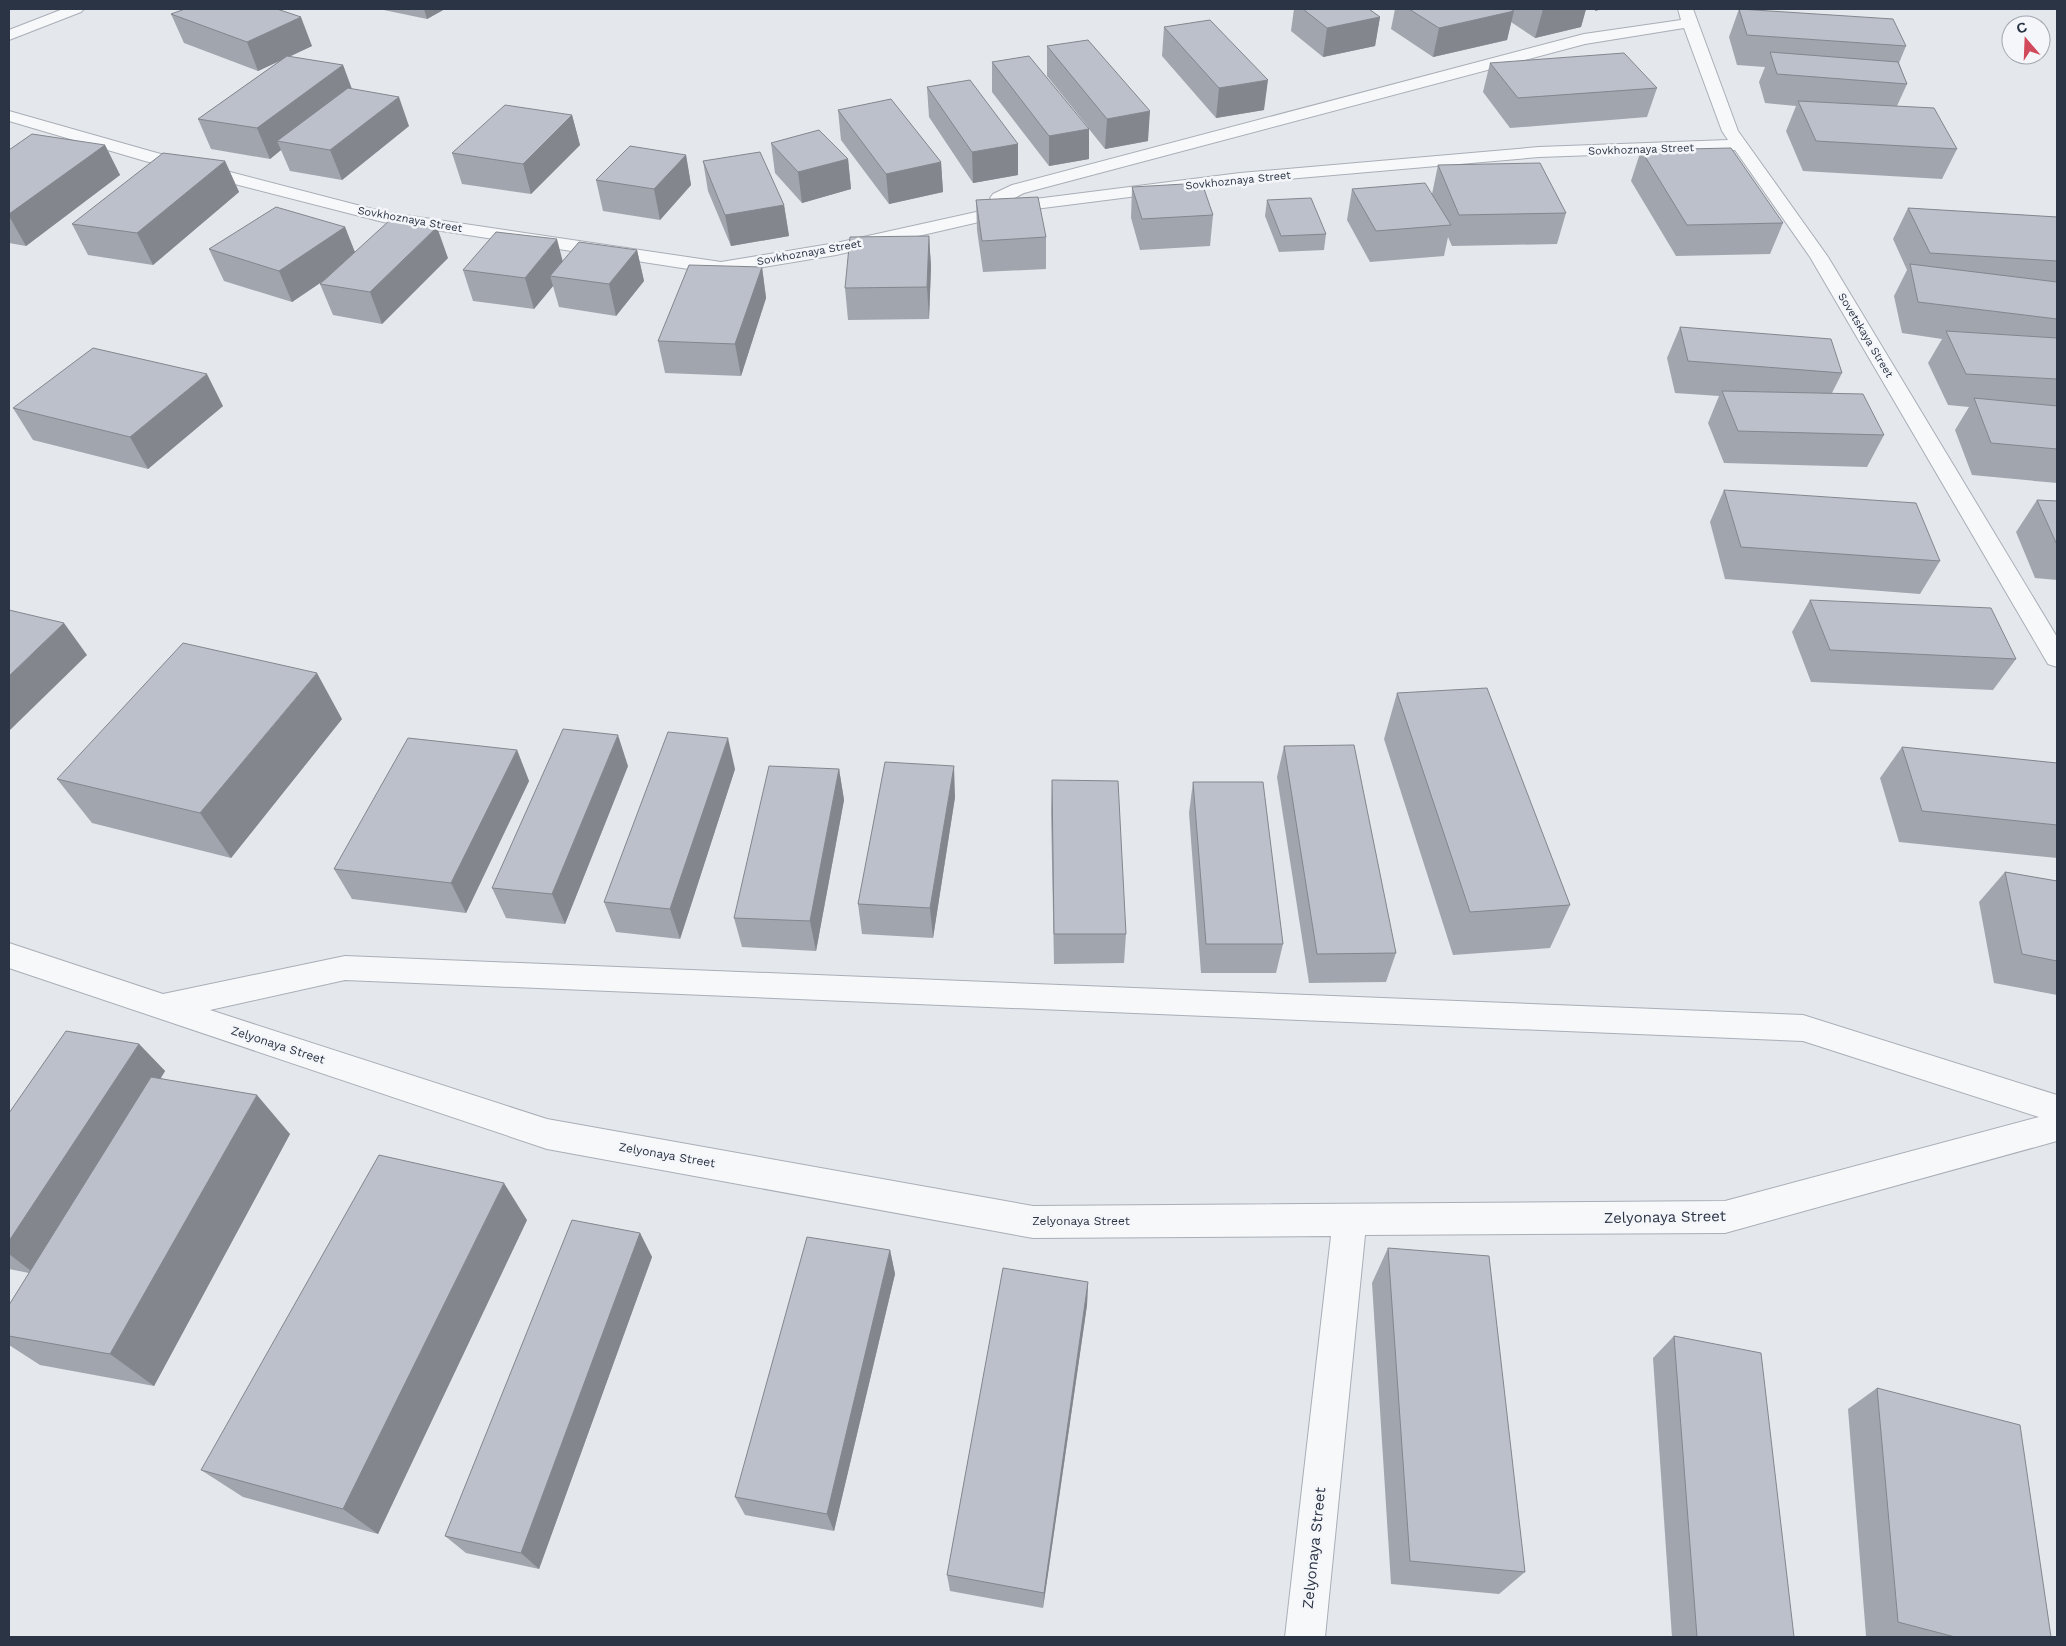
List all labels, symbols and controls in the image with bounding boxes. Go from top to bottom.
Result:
north arrow [2001,15,2051,65]
text: С [2014,18,2029,37]
street label: Sovkhoznaya Street [1588,141,1695,158]
street label: Sovkhoznaya Street [1185,168,1292,192]
street label: Sovkhoznaya Street [357,204,464,235]
street label: Sovkhoznaya Street [756,237,863,268]
street label: Sovetskaya Street [1835,291,1896,380]
street label: Zelyonaya Street [229,1023,327,1067]
street label: Zelyonaya Street [618,1140,716,1170]
street label: Zelyonaya Street [1604,1207,1727,1227]
street label: Zelyonaya Street [1032,1214,1130,1228]
street label: Zelyonaya Street [1299,1486,1329,1610]

